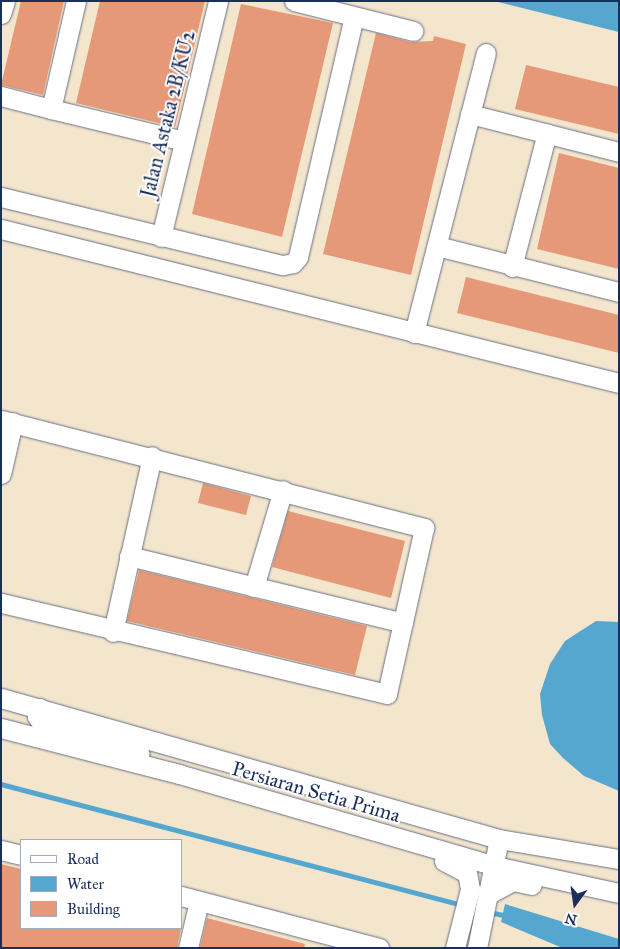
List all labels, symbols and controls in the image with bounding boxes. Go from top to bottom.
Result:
street label: Jalan Astaka 2B/KU2 [136,28,200,200]
street label: Persiaran Setia Prima [229,757,403,827]
legend [20,839,182,929]
text: Road [67,850,99,868]
text: Water [67,875,104,893]
north arrow [550,879,600,929]
text: Building [67,900,120,918]
text: N [563,909,579,929]

